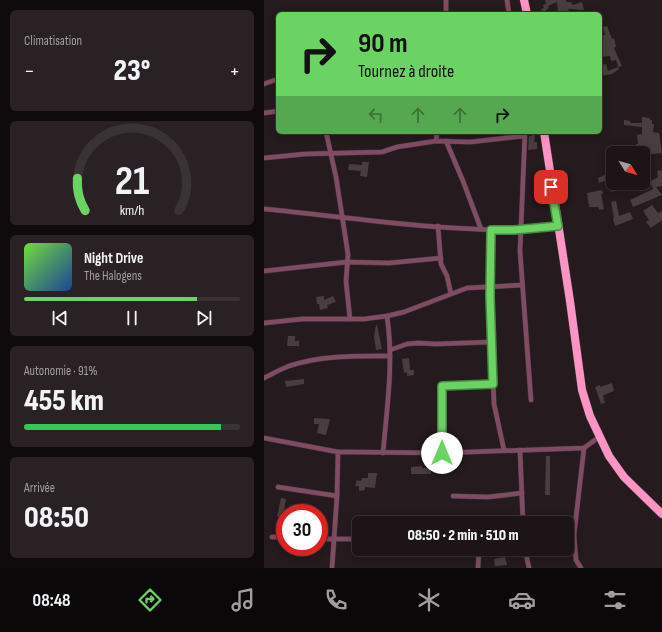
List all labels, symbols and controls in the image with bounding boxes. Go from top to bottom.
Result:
text: 90 m [358,27,408,60]
icon: right [292,28,344,80]
text: Climatisation [24,33,82,49]
text: 23° [114,53,150,89]
text: − [24,58,35,85]
text: + [229,58,240,85]
text: Tournez à droite [358,61,454,82]
icon: left [365,104,387,126]
icon: ahead [407,104,429,126]
icon: ahead [449,104,471,126]
icon: right [491,104,513,126]
north arrow [606,146,650,190]
map controls [606,146,650,190]
text: 21 [115,157,149,206]
pin [534,170,568,204]
icon: arrive [540,176,562,198]
text: km/h [120,202,144,219]
text: Night Drive [84,249,143,268]
text: The Halogens [84,268,142,284]
icon: previous [49,307,71,329]
icon: pause [121,307,143,329]
icon: next [193,307,215,329]
text: Autonomie · 91% [24,363,98,379]
text: 455 km [24,383,104,419]
position arrow [421,432,463,474]
text: Arrivée [24,480,55,496]
text: 08:50 [24,500,89,536]
speed limit sign: 30 [276,504,328,556]
text: 08:50 · 2 min · 510 m [407,526,519,545]
icon: directions [136,586,164,614]
icon: music [229,586,257,614]
icon: phone [322,586,350,614]
icon: climate [415,586,443,614]
icon: car [508,586,536,614]
icon: filters [601,586,629,614]
text: 08:48 [33,590,71,611]

